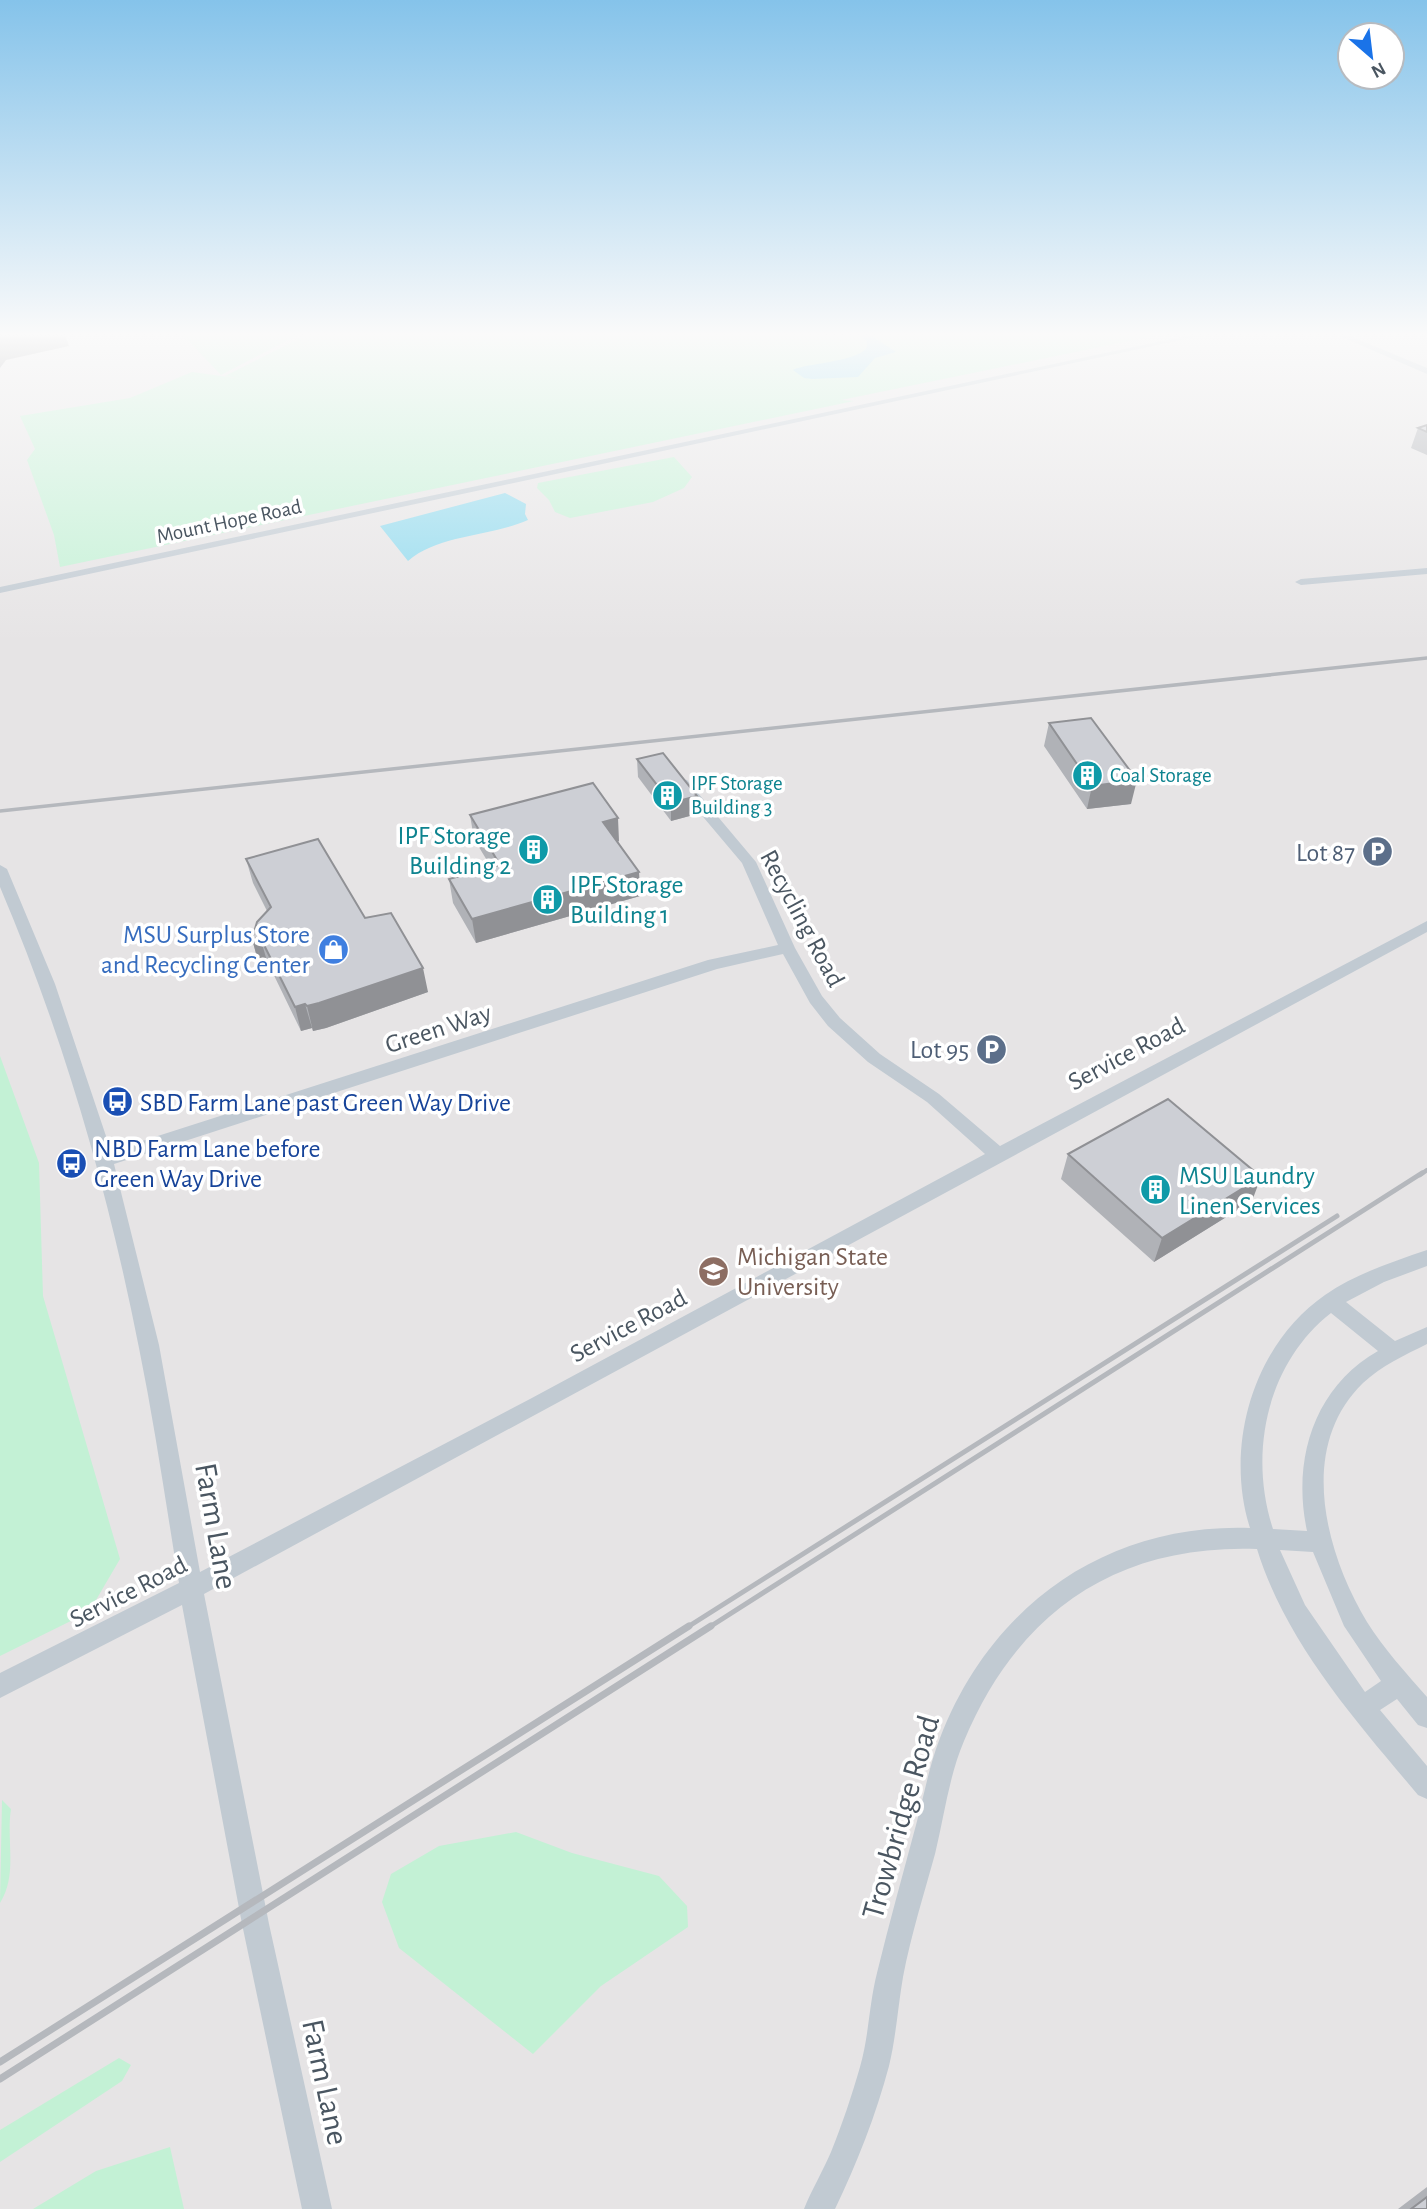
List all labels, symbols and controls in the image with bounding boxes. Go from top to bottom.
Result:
north arrow [1336,21,1406,91]
text: N [1368,58,1389,81]
street label: Mount Hope Road [155,496,304,547]
building icon: Coal Storage [1070,758,1104,792]
place label: Coal Storage [1110,765,1212,786]
place label: IPF Storage Building 3 [691,773,783,818]
building icon: IPF Storage Building 3 [651,778,685,812]
place label: IPF Storage Building 2 [397,823,511,879]
building icon: IPF Storage Building 2 [517,833,551,867]
parking icon: Lot 87 [1361,835,1395,869]
place label: Lot 87 [1296,840,1355,866]
street label: Recycling Road [755,846,849,991]
place label: IPF Storage Building 1 [570,872,684,928]
building icon: IPF Storage Building 1 [530,882,564,916]
place label: MSU Surplus Store and Recycling Center [101,922,311,978]
shop icon: MSU Surplus Store and Recycling Center [316,932,350,966]
street label: Green Way [382,1000,495,1058]
street label: Service Road [1064,1012,1189,1095]
parking icon: Lot 95 [975,1032,1009,1066]
place label: Lot 95 [910,1037,969,1063]
bus stop icon: SBD Farm Lane past Green Way Drive [100,1085,134,1119]
place label: SBD Farm Lane past Green Way Drive [140,1090,511,1116]
place label: NBD Farm Lane before Green Way Drive [94,1136,320,1192]
bus stop icon: NBD Farm Lane before Green Way Drive [54,1146,88,1180]
place label: MSU Laundry Linen Services [1179,1163,1321,1219]
building icon: MSU Laundry Linen Services [1139,1173,1173,1207]
place label: Michigan State University [737,1244,888,1300]
school or university icon: Michigan State University [697,1254,731,1288]
street label: Service Road [566,1284,691,1367]
street label: Farm Lane [189,1461,243,1592]
street label: Service Road [66,1551,191,1632]
street label: Trowbridge Road [857,1712,945,1923]
street label: Farm Lane [296,2016,354,2148]

